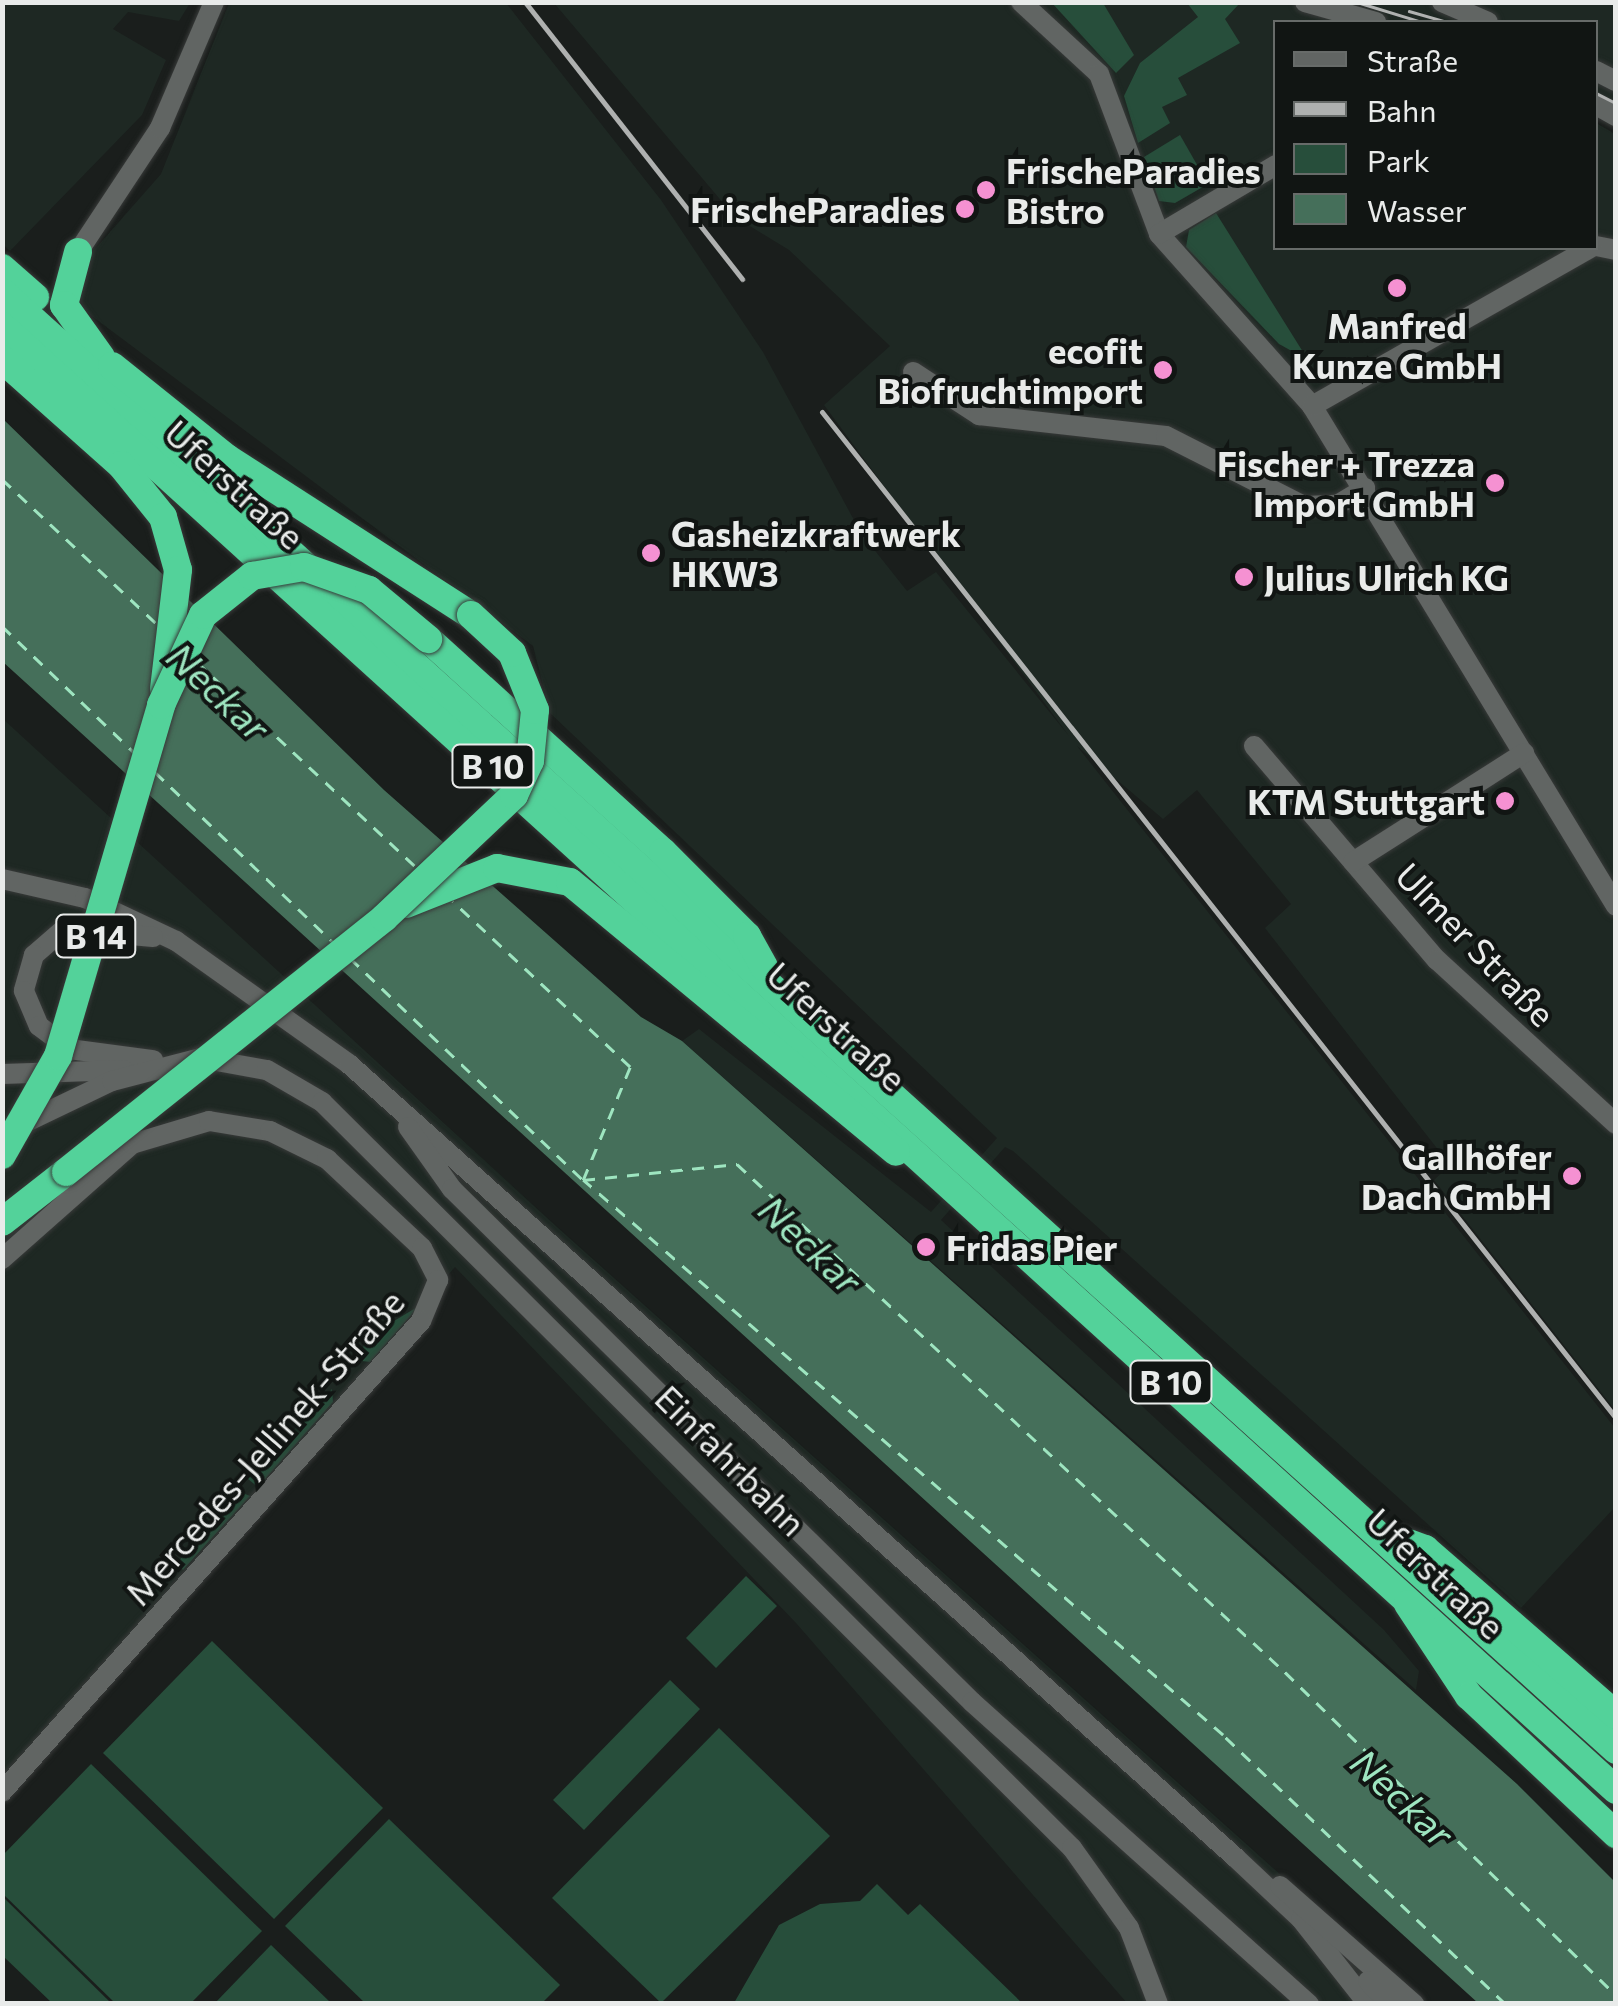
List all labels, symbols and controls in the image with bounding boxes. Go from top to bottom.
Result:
legend [1273,20,1598,250]
text: Straße [1367,41,1458,78]
text: Bahn [1367,91,1436,128]
text: Park [1367,141,1430,178]
place label: FrischeParadies Bistro [1006,149,1261,231]
marker: FrischeParadies Bistro [975,179,997,201]
place label: FrischeParadies [690,188,945,230]
text: Wasser [1367,191,1467,228]
marker: FrischeParadies [954,198,976,220]
marker: Manfred Kunze GmbH [1386,277,1408,299]
place label: Manfred Kunze GmbH [1292,304,1502,386]
place label: ecofit Biofruchtimport [877,329,1143,411]
marker: ecofit Biofruchtimport [1152,359,1174,381]
street label: Uferstraße [157,411,313,557]
place label: Fischer + Trezza Import GmbH [1217,442,1475,524]
marker: Fischer + Trezza Import GmbH [1484,472,1506,494]
place label: Gasheizkraftwerk HKW3 [671,512,961,594]
marker: Gasheizkraftwerk HKW3 [640,542,662,564]
place label: Julius Ulrich KG [1264,556,1509,598]
marker: Julius Ulrich KG [1233,566,1255,588]
water label: Neckar [158,632,280,750]
road number: B 10 [450,739,536,793]
place label: KTM Stuttgart [1247,780,1485,822]
marker: KTM Stuttgart [1494,790,1516,812]
street label: Ulmer Straße [1388,854,1564,1034]
road number: B 14 [54,909,138,963]
street label: Uferstraße [759,953,915,1099]
place label: Gallhöfer Dach GmbH [1361,1135,1552,1217]
marker: Gallhöfer Dach GmbH [1561,1165,1583,1187]
water label: Neckar [750,1185,872,1303]
place label: Fridas Pier [946,1226,1117,1268]
marker: Fridas Pier [915,1236,937,1258]
street label: Mercedes-Jellinek-Straße [116,1281,412,1613]
road number: B 10 [1128,1355,1214,1409]
street label: Einfahrbahn [647,1376,815,1544]
street label: Uferstraße [1359,1499,1513,1647]
water label: Neckar [1342,1738,1464,1856]

